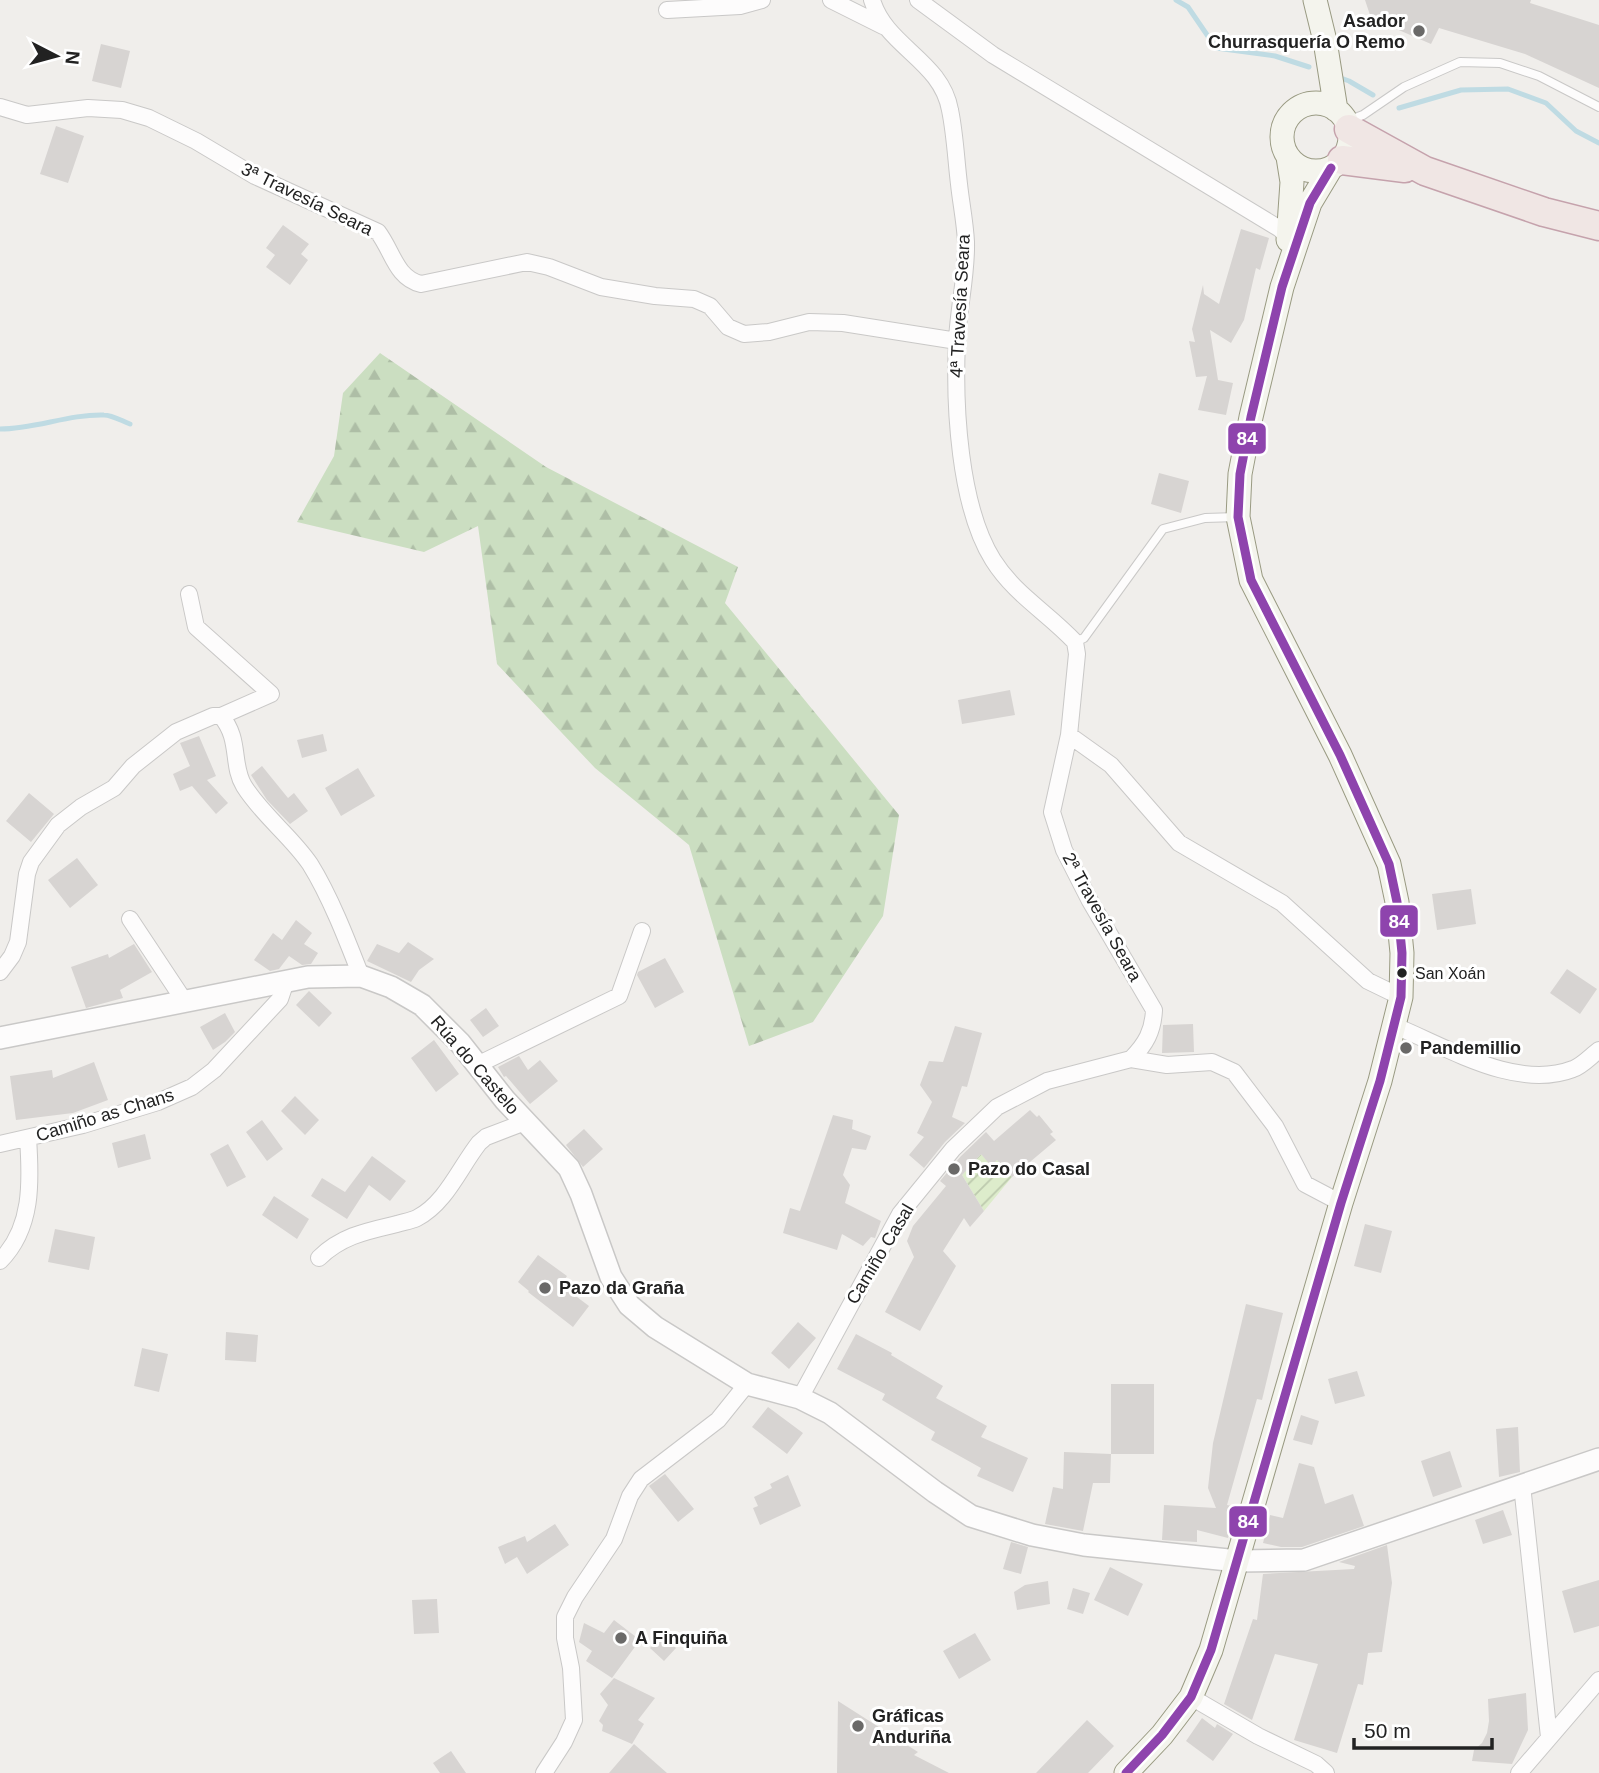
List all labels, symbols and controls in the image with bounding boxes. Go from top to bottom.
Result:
place label: Asador Churrasquería O Remo [1208,11,1405,52]
north arrow [21,21,91,91]
marker: Asador Churrasquería O Remo [1411,23,1427,39]
text: N [61,50,84,66]
street label: 3ª Travesía Seara [238,159,377,240]
street label: 4ª Travesía Seara [946,233,974,378]
line badge: 84 [1227,422,1267,455]
text: 84 [1236,428,1258,449]
street label: 2ª Travesía Seara [1058,849,1146,986]
line badge: 84 [1379,904,1419,938]
text: 84 [1388,911,1410,932]
place label: San Xoán [1415,965,1485,982]
marker: San Xoán [1395,966,1409,980]
street label: Rúa do Castelo [427,1012,523,1118]
place label: Pandemillio [1420,1038,1521,1058]
marker: Pandemillio [1398,1040,1414,1056]
street label: Camiño as Chans [34,1085,176,1145]
place label: Pazo do Casal [968,1159,1090,1179]
marker: Pazo do Casal [946,1161,962,1177]
street label: Camiño Casal [842,1200,918,1308]
place label: Pazo da Graña [559,1278,685,1298]
marker: Pazo da Graña [537,1280,553,1296]
line badge: 84 [1228,1505,1268,1538]
text: 84 [1237,1511,1259,1532]
place label: A Finquiña [635,1628,728,1648]
marker: A Finquiña [613,1630,629,1646]
place label: Gráficas Anduriña [872,1706,952,1747]
scale bar [1354,1706,1492,1750]
marker: Gráficas Anduriña [850,1718,866,1734]
text: 50 m [1364,1719,1411,1742]

